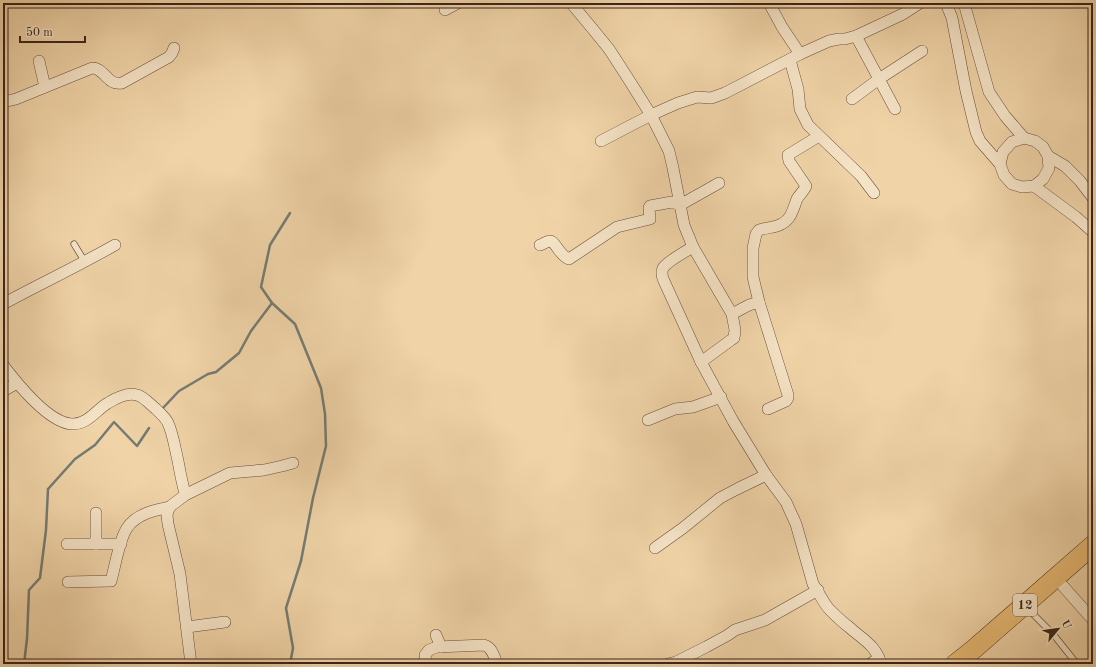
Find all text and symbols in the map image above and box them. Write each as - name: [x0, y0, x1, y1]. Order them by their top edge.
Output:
- scale bar: [20, 18, 85, 44]
- text: 50 m: [26, 26, 53, 39]
- road number: 12: [1013, 594, 1037, 616]
- north arrow: [1038, 609, 1078, 649]
- text: U: [1059, 618, 1072, 632]

